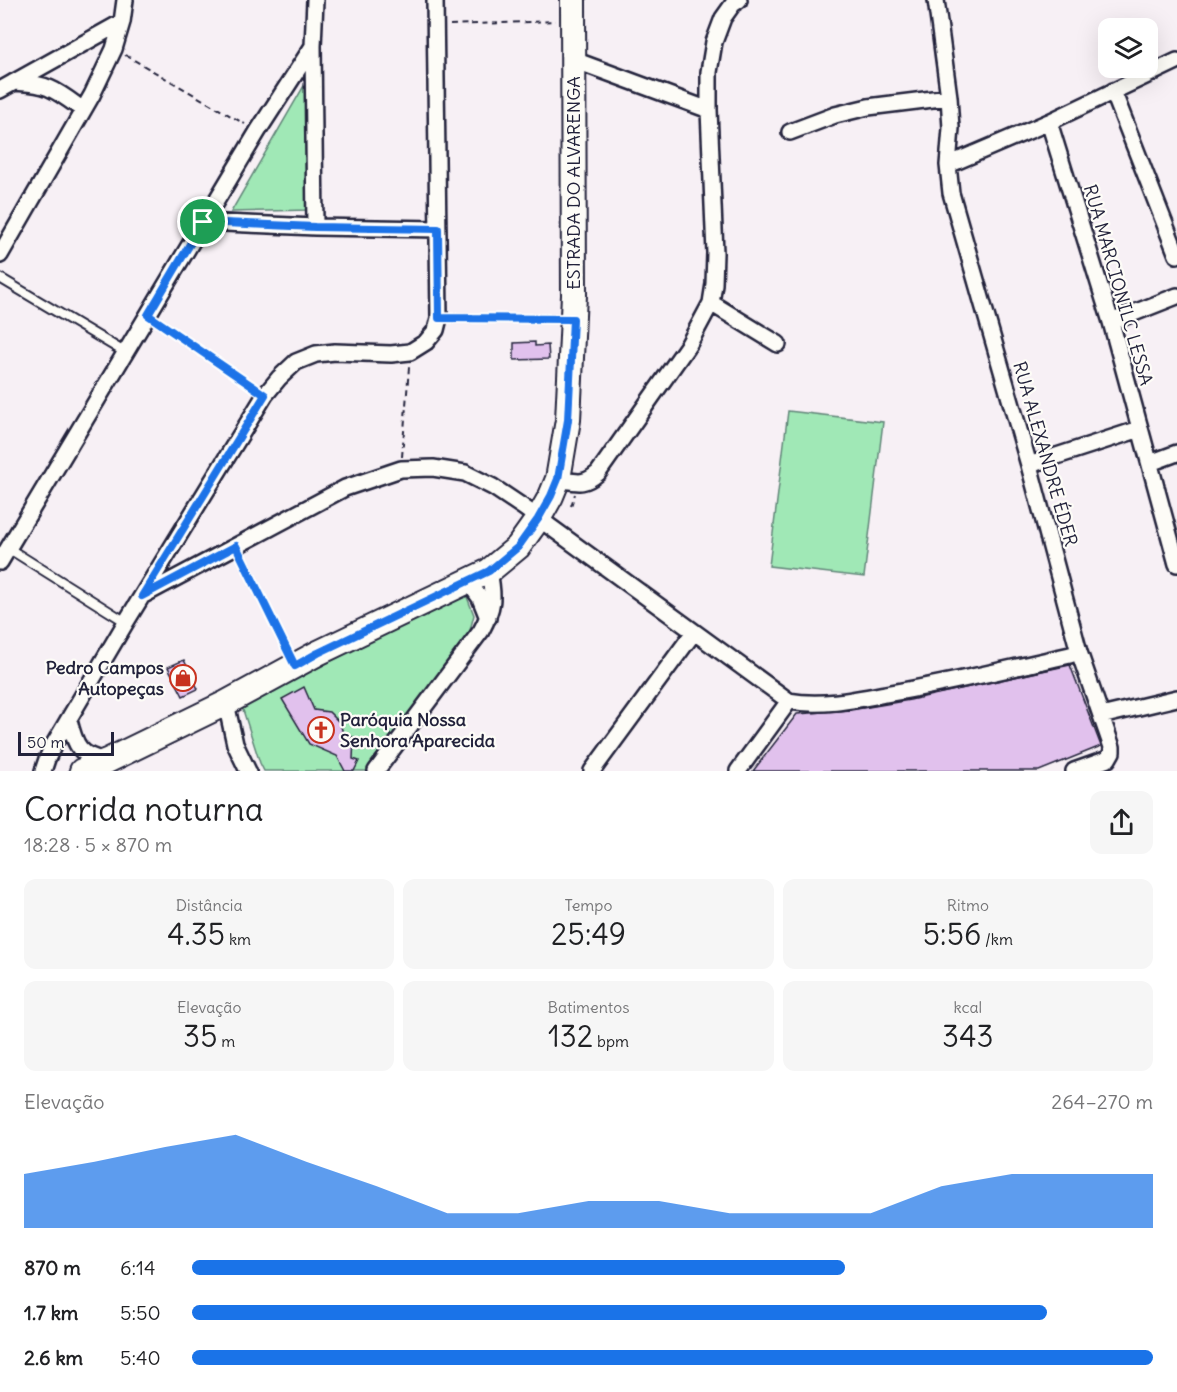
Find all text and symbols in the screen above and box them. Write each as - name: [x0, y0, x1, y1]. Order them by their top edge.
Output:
- map controls: [1098, 18, 1158, 78]
- button: layers: [1098, 18, 1158, 78]
- street label: ESTRADA DO ALVARENGA: [562, 76, 585, 290]
- street label: RUA MARCIONILC LESSA: [1079, 182, 1158, 388]
- pin: [177, 196, 228, 247]
- icon: arrive: [186, 205, 219, 238]
- street label: RUA ALEXANDRE ÉDER: [1008, 359, 1083, 549]
- place label: Pedro Campos Autopeças: [46, 656, 164, 700]
- shop icon: Pedro Campos Autopeças: [168, 663, 198, 693]
- place label: Paróquia Nossa Senhora Aparecida: [340, 708, 495, 752]
- church icon: Paróquia Nossa Senhora Aparecida: [306, 715, 336, 745]
- scale bar: [18, 729, 114, 756]
- text: 50 m: [27, 732, 65, 752]
- text: Corrida noturna: [24, 788, 264, 830]
- button: share: [1090, 791, 1153, 854]
- text: 18:28 · 5 × 870 m: [24, 832, 172, 857]
- text: Distância: [176, 895, 243, 915]
- text: Tempo: [564, 895, 613, 915]
- text: Ritmo: [947, 895, 989, 915]
- text: 4.35: [167, 915, 225, 953]
- text: 25:49: [551, 915, 626, 953]
- text: 5:56: [923, 915, 981, 953]
- text: km: [225, 929, 251, 949]
- text: /km: [981, 929, 1013, 949]
- text: Elevação: [177, 997, 241, 1017]
- text: Batimentos: [547, 997, 630, 1017]
- text: kcal: [953, 997, 982, 1017]
- text: 35: [183, 1017, 217, 1055]
- text: 132: [548, 1017, 593, 1055]
- text: 343: [942, 1017, 994, 1055]
- text: m: [217, 1031, 235, 1051]
- text: bpm: [593, 1031, 629, 1051]
- text: Elevação: [24, 1089, 105, 1114]
- text: 264–270 m: [1051, 1089, 1153, 1114]
- text: 870 m: [24, 1255, 81, 1280]
- text: 6:14: [120, 1255, 156, 1280]
- text: 1.7 km: [24, 1300, 78, 1325]
- text: 5:50: [120, 1300, 161, 1325]
- text: 2.6 km: [24, 1345, 83, 1370]
- text: 5:40: [120, 1345, 161, 1370]

